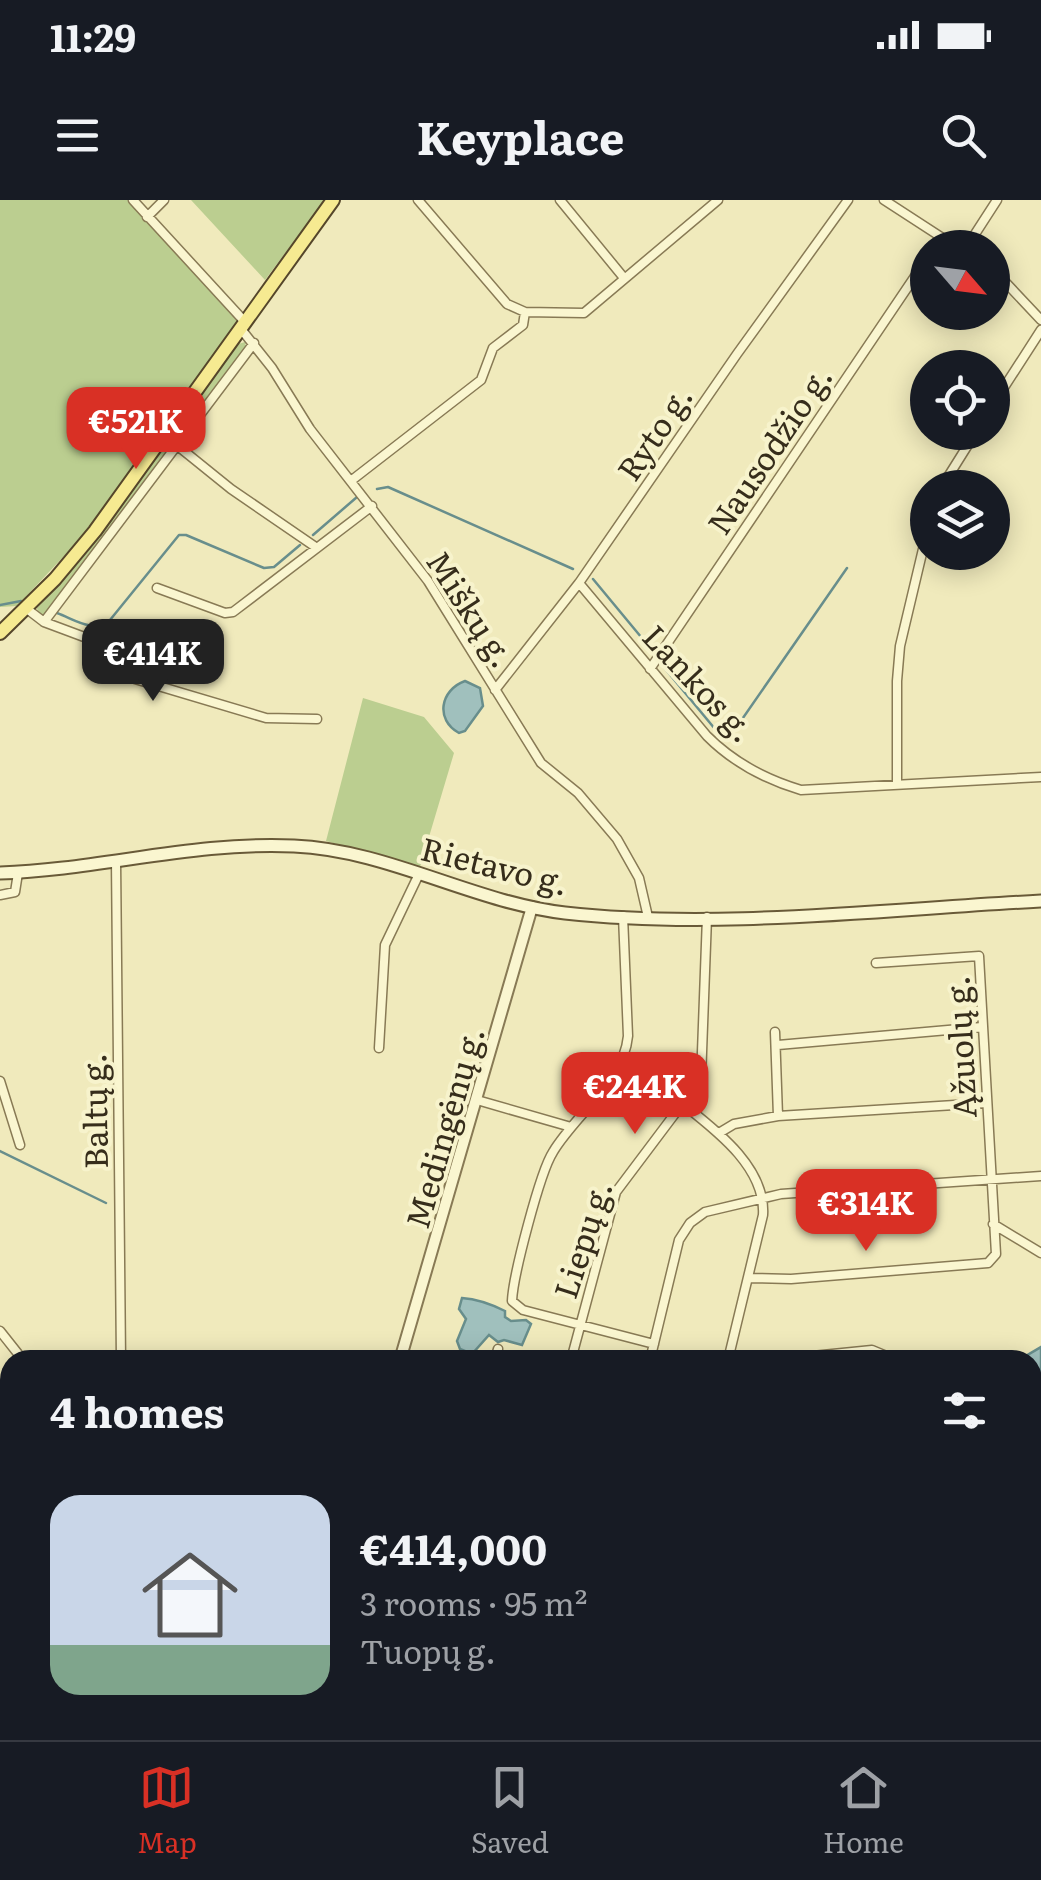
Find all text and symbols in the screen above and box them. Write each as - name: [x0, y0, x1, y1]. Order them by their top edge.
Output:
- text: 11:29: [50, 7, 136, 64]
- text: Keyplace: [416, 102, 625, 169]
- icon: menu: [50, 108, 105, 163]
- icon: search: [936, 108, 991, 163]
- north arrow: [910, 230, 1010, 330]
- map controls: [910, 230, 1010, 570]
- button: locate: [910, 350, 1010, 450]
- street label: Nausodžio g.: [694, 355, 842, 543]
- street label: Ryto g.: [604, 375, 702, 489]
- pin: €521K: [66, 387, 206, 472]
- text: €521K: [89, 395, 183, 443]
- button: layers: [910, 470, 1010, 570]
- street label: Miškų g.: [416, 540, 528, 676]
- street label: Lankos g.: [633, 612, 767, 752]
- pin: €414K: [83, 619, 223, 704]
- text: €414K: [104, 627, 202, 675]
- street label: Rietavo g.: [416, 823, 574, 905]
- street label: Ąžuolų g.: [931, 975, 987, 1119]
- street label: Medingėnų g.: [391, 1020, 495, 1234]
- pin: €244K: [565, 1052, 705, 1137]
- street label: Baltų g.: [68, 1053, 118, 1169]
- text: €244K: [583, 1060, 687, 1108]
- pin: €314K: [796, 1169, 936, 1254]
- street label: Liepų g.: [539, 1174, 623, 1304]
- text: €314K: [818, 1177, 914, 1225]
- text: 4 homes: [50, 1379, 224, 1441]
- icon: filters: [937, 1383, 992, 1438]
- text: €414,000: [360, 1516, 547, 1578]
- icon: home: [130, 1535, 250, 1655]
- text: 3 rooms · 95 m²: [360, 1578, 588, 1626]
- text: Tuopų g.: [360, 1626, 496, 1674]
- tab: Map: [137, 1760, 197, 1862]
- tab: Saved: [471, 1760, 549, 1862]
- tab: Home: [823, 1760, 904, 1862]

